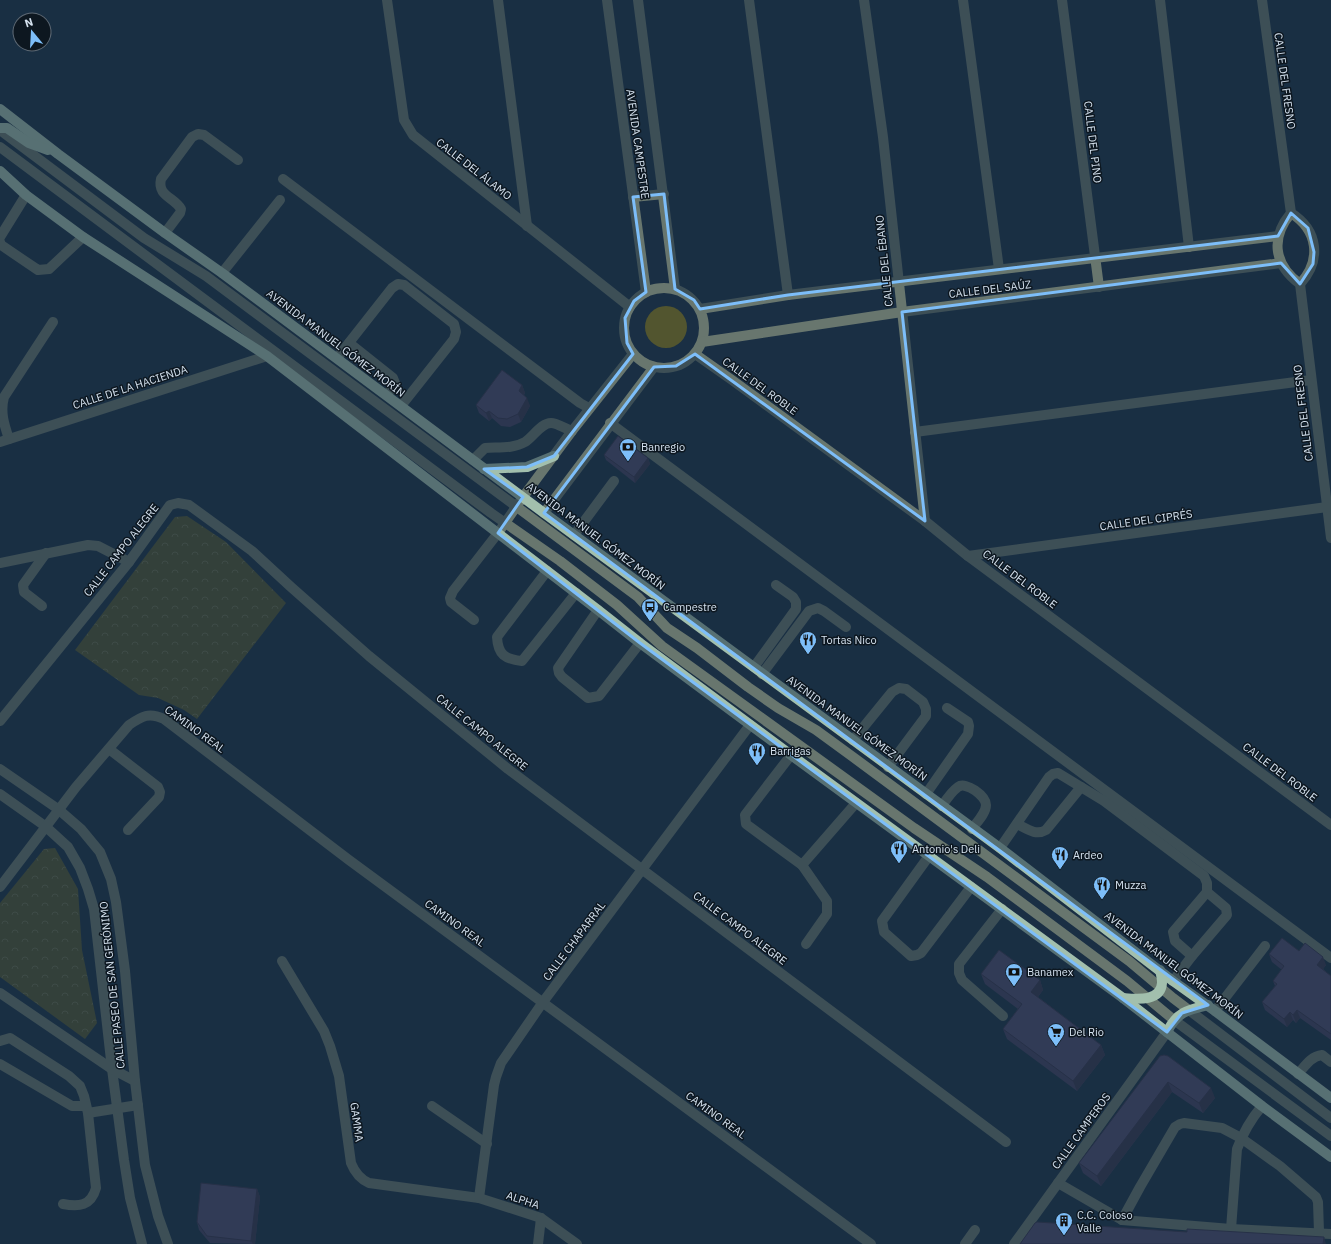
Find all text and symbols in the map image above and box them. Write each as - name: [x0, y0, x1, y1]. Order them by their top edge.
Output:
- north arrow: [12, 12, 52, 52]
- text: N: [23, 15, 35, 30]
- street label: CALLE DEL FRESNO: [1271, 32, 1299, 130]
- street label: AVENIDA CAMPESTRE: [623, 88, 653, 200]
- street label: CALLE DEL PINO: [1081, 100, 1105, 184]
- street label: CALLE DEL ÁLAMO: [433, 135, 515, 203]
- street label: CALLE DEL ÉBANO: [872, 214, 896, 307]
- street label: CALLE DEL SAÚZ: [948, 277, 1032, 301]
- street label: AVENIDA MANUEL GÓMEZ MORÍN: [264, 286, 408, 400]
- street label: CALLE DEL ROBLE: [720, 354, 800, 418]
- street label: CALLE DE LA HACIENDA: [71, 362, 189, 412]
- street label: CALLE DEL FRESNO: [1290, 364, 1316, 462]
- bank icon: Banregio: [618, 437, 638, 462]
- place label: Banregio: [641, 440, 685, 454]
- street label: AVENIDA MANUEL GÓMEZ MORÍN: [524, 479, 668, 593]
- street label: CALLE CAMPO ALEGRE: [80, 501, 162, 599]
- street label: CALLE DEL CIPRÉS: [1099, 507, 1193, 533]
- street label: CALLE DEL ROBLE: [980, 546, 1060, 612]
- bus stop icon: Campestre: [640, 597, 660, 622]
- place label: Campestre: [663, 600, 717, 614]
- restaurant icon: Tortas Nico: [798, 630, 818, 655]
- place label: Tortas Nico: [821, 633, 877, 647]
- street label: AVENIDA MANUEL GÓMEZ MORÍN: [784, 672, 930, 784]
- street label: CALLE CAMPO ALEGRE: [433, 691, 531, 773]
- street label: CAMINO REAL: [162, 702, 228, 756]
- street label: CALLE DEL ROBLE: [1240, 739, 1320, 805]
- restaurant icon: Barrigas: [747, 741, 767, 766]
- place label: Barrigas: [770, 744, 811, 758]
- restaurant icon: Antonio's Deli: [889, 839, 909, 864]
- place label: Antonio's Deli: [912, 842, 980, 856]
- restaurant icon: Ardeo: [1050, 845, 1070, 870]
- place label: Ardeo: [1073, 848, 1103, 862]
- restaurant icon: Muzza: [1092, 875, 1112, 900]
- place label: Muzza: [1115, 878, 1146, 892]
- street label: CALLE CAMPO ALEGRE: [690, 888, 790, 968]
- street label: CAMINO REAL: [422, 896, 488, 950]
- street label: CALLE CHAPARRAL: [540, 898, 609, 983]
- street label: CALLE PASEO DE SAN GERÓNIMO: [96, 900, 128, 1069]
- street label: AVENIDA MANUEL GÓMEZ MORÍN: [1102, 908, 1246, 1022]
- bank icon: Banamex: [1004, 962, 1024, 987]
- place label: Banamex: [1027, 965, 1074, 979]
- supermarket icon: Del Rio: [1046, 1022, 1066, 1047]
- place label: Del Rio: [1069, 1025, 1104, 1039]
- street label: CAMINO REAL: [683, 1088, 749, 1142]
- street label: CALLE CAMPEROS: [1049, 1090, 1113, 1172]
- street label: GAMMA: [347, 1101, 367, 1143]
- street label: ALPHA: [505, 1188, 541, 1212]
- place label: C.C. Coloso Valle: [1077, 1208, 1133, 1235]
- building icon: C.C. Coloso Valle: [1054, 1211, 1074, 1236]

